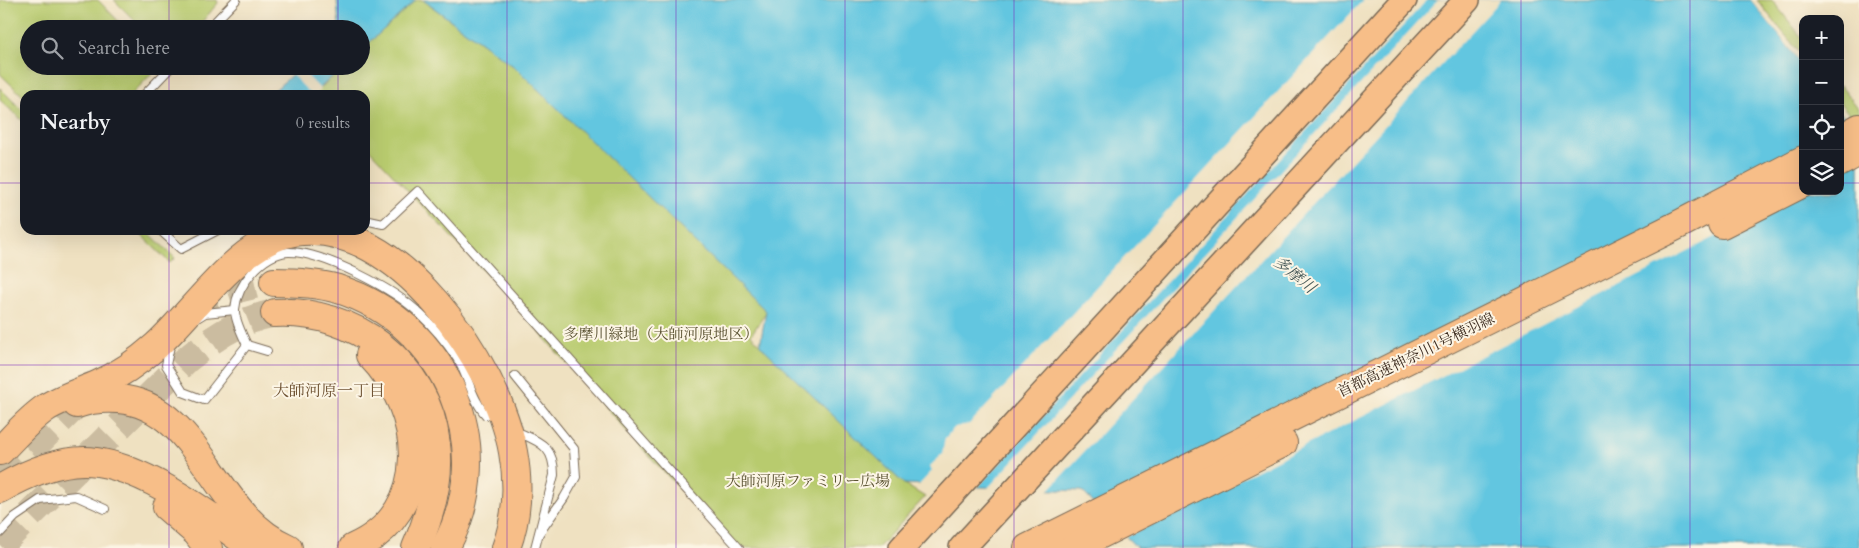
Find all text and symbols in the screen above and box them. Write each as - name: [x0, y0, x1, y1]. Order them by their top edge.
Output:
- map controls: [1799, 15, 1844, 195]
- button: +: [1799, 15, 1844, 60]
- search box: [20, 20, 370, 75]
- icon: search: [38, 34, 66, 62]
- text: Search here: [78, 35, 170, 61]
- button: −: [1799, 60, 1844, 105]
- button: locate: [1799, 105, 1844, 150]
- text: Nearby: [40, 108, 111, 137]
- text: 0 results: [296, 112, 350, 134]
- button: layers: [1799, 150, 1844, 195]
- water label: 多摩川: [1269, 251, 1321, 300]
- street label: 首都高速神奈川1号横羽線: [1334, 308, 1498, 402]
- park label: 多摩川緑地（大師河原地区）: [563, 324, 759, 344]
- district label: 大師河原一丁目: [273, 380, 385, 402]
- park label: 大師河原ファミリー広場: [726, 471, 890, 491]

